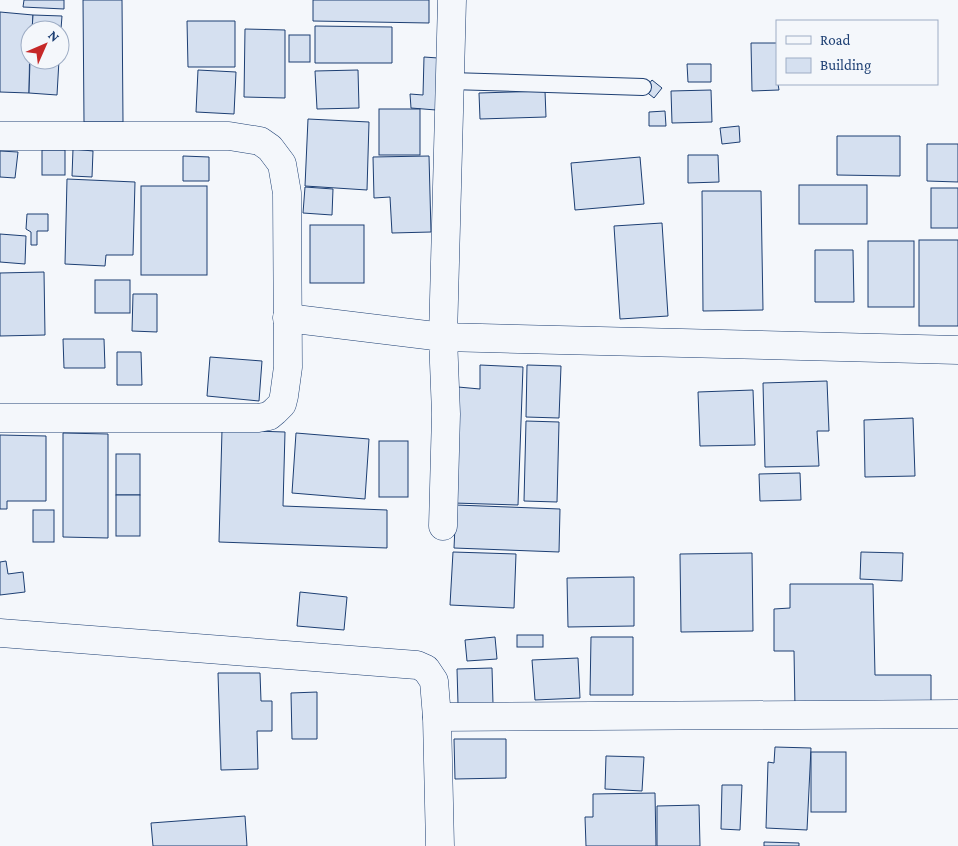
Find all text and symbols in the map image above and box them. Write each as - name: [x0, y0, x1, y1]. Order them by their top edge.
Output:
- north arrow: [20, 20, 70, 70]
- legend: [776, 20, 938, 85]
- text: N: [45, 27, 64, 45]
- text: Road: [820, 32, 851, 48]
- text: Building: [820, 57, 871, 74]

